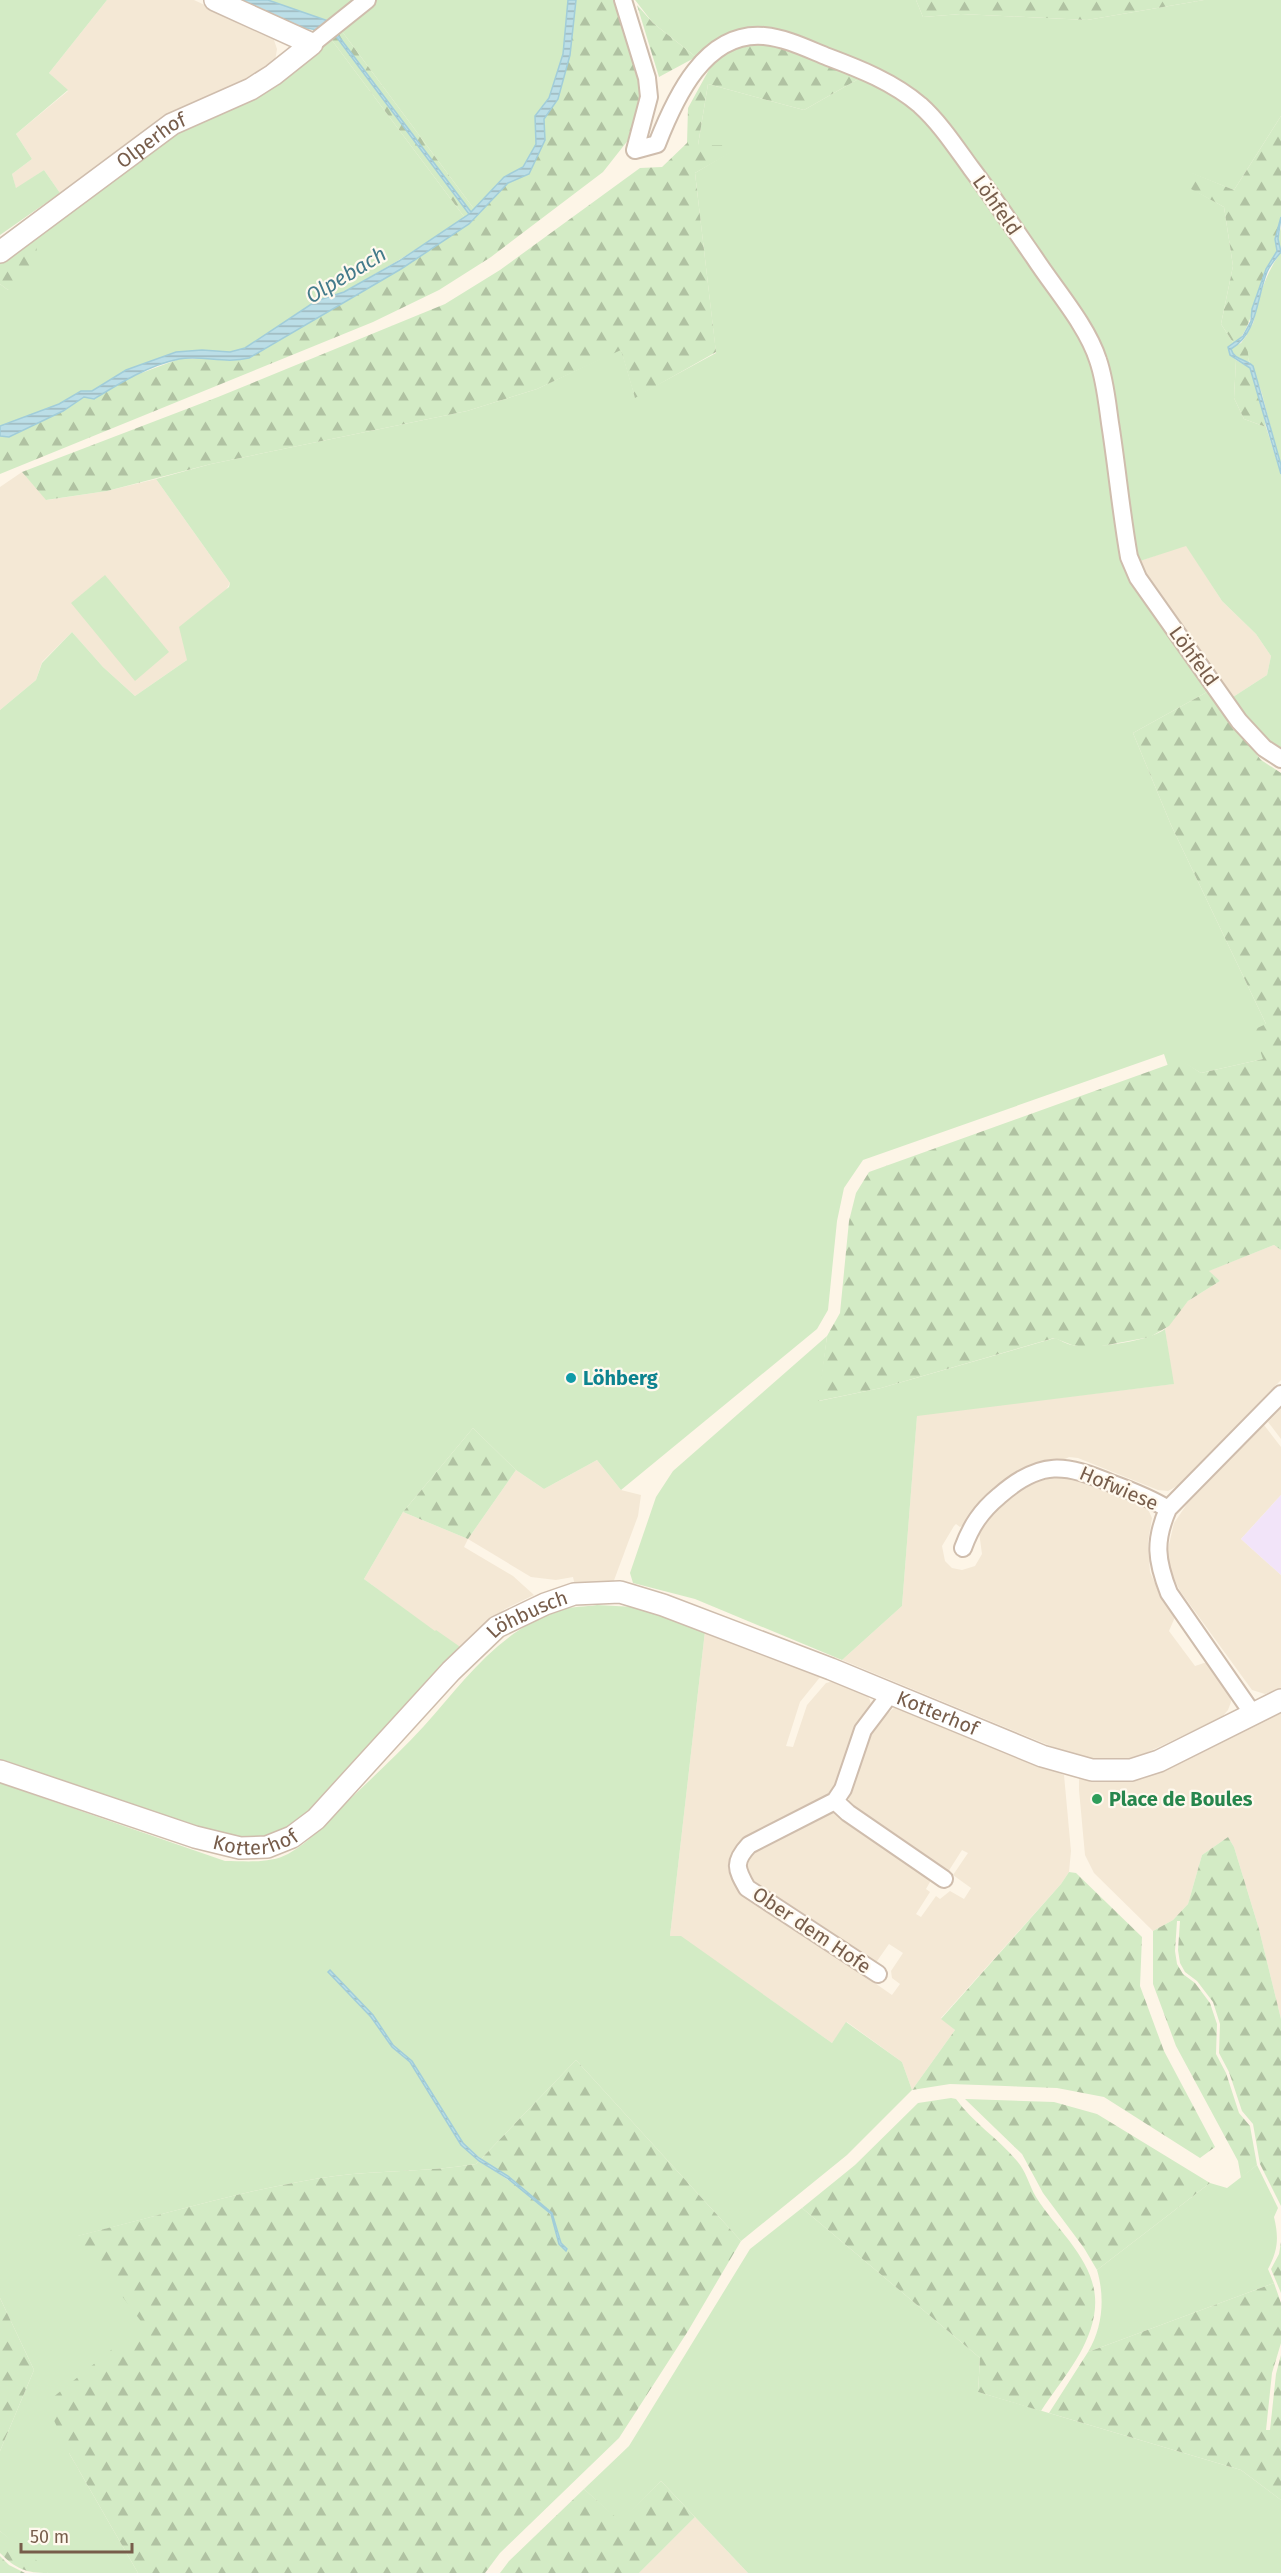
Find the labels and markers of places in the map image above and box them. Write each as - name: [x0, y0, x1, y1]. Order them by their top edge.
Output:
- place label: Löhberg: [583, 1366, 659, 1390]
- marker: Löhberg: [564, 1371, 578, 1385]
- place label: Place de Boules: [1109, 1787, 1253, 1811]
- marker: Place de Boules: [1090, 1792, 1104, 1806]

